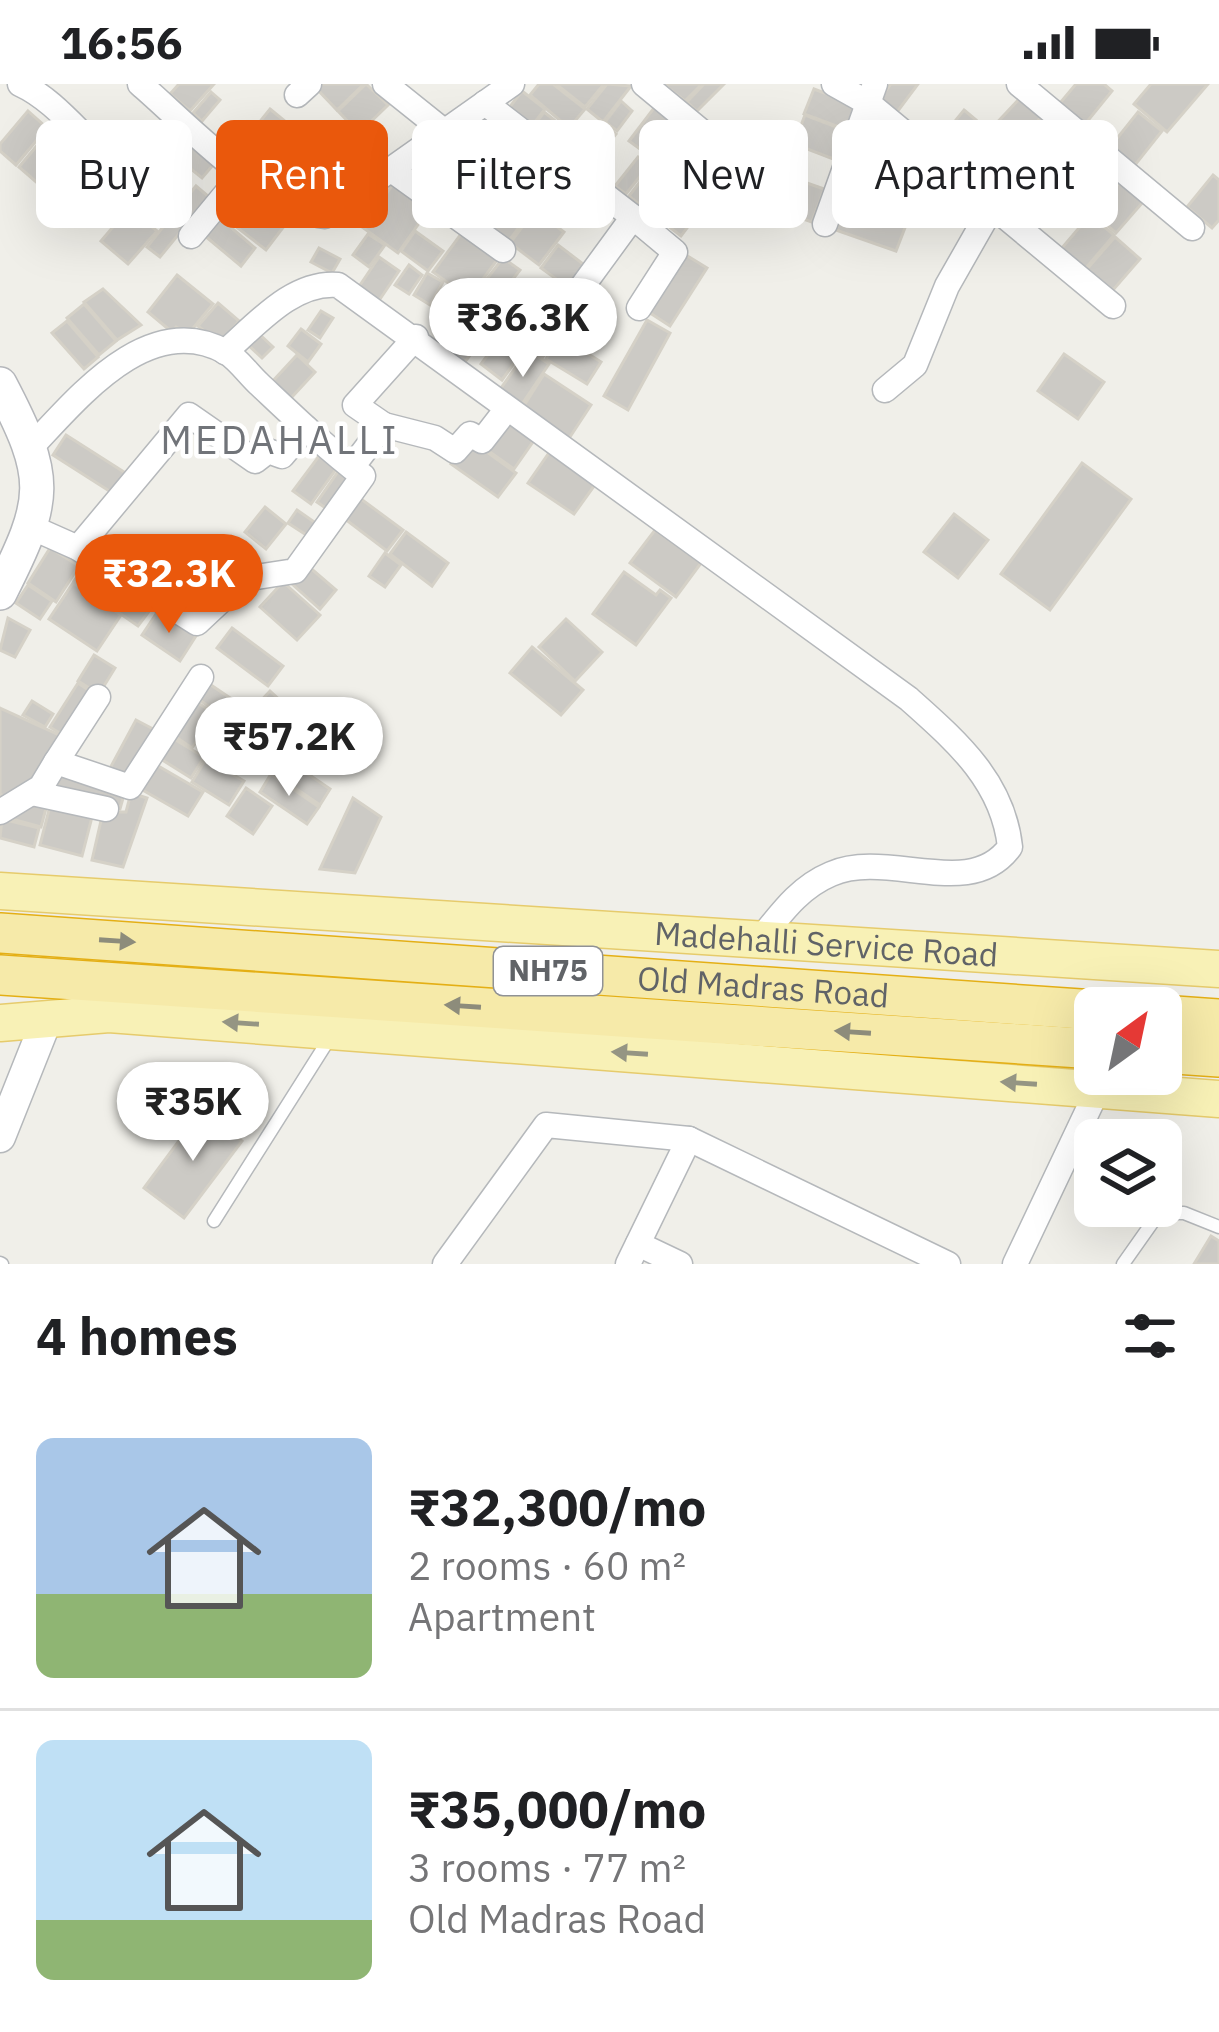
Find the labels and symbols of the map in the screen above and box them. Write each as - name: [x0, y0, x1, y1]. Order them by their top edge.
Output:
- pin: ₹36.3K: [425, 278, 621, 380]
- district label: MEDAHALLI: [160, 414, 400, 465]
- pin: ₹32.3K: [71, 534, 267, 636]
- pin: ₹57.2K: [191, 697, 387, 799]
- street label: Madehalli Service Road: [653, 911, 1000, 976]
- one-way arrow: [99, 931, 136, 950]
- road number: NH75: [494, 947, 602, 995]
- street label: Old Madras Road: [636, 956, 890, 1016]
- north arrow: [1074, 987, 1182, 1095]
- one-way arrow: [443, 996, 481, 1015]
- one-way arrow: [222, 1014, 259, 1033]
- one-way arrow: [834, 1023, 871, 1042]
- one-way arrow: [611, 1043, 648, 1062]
- pin: ₹35K: [122, 1062, 264, 1164]
- one-way arrow: [1000, 1073, 1037, 1092]

